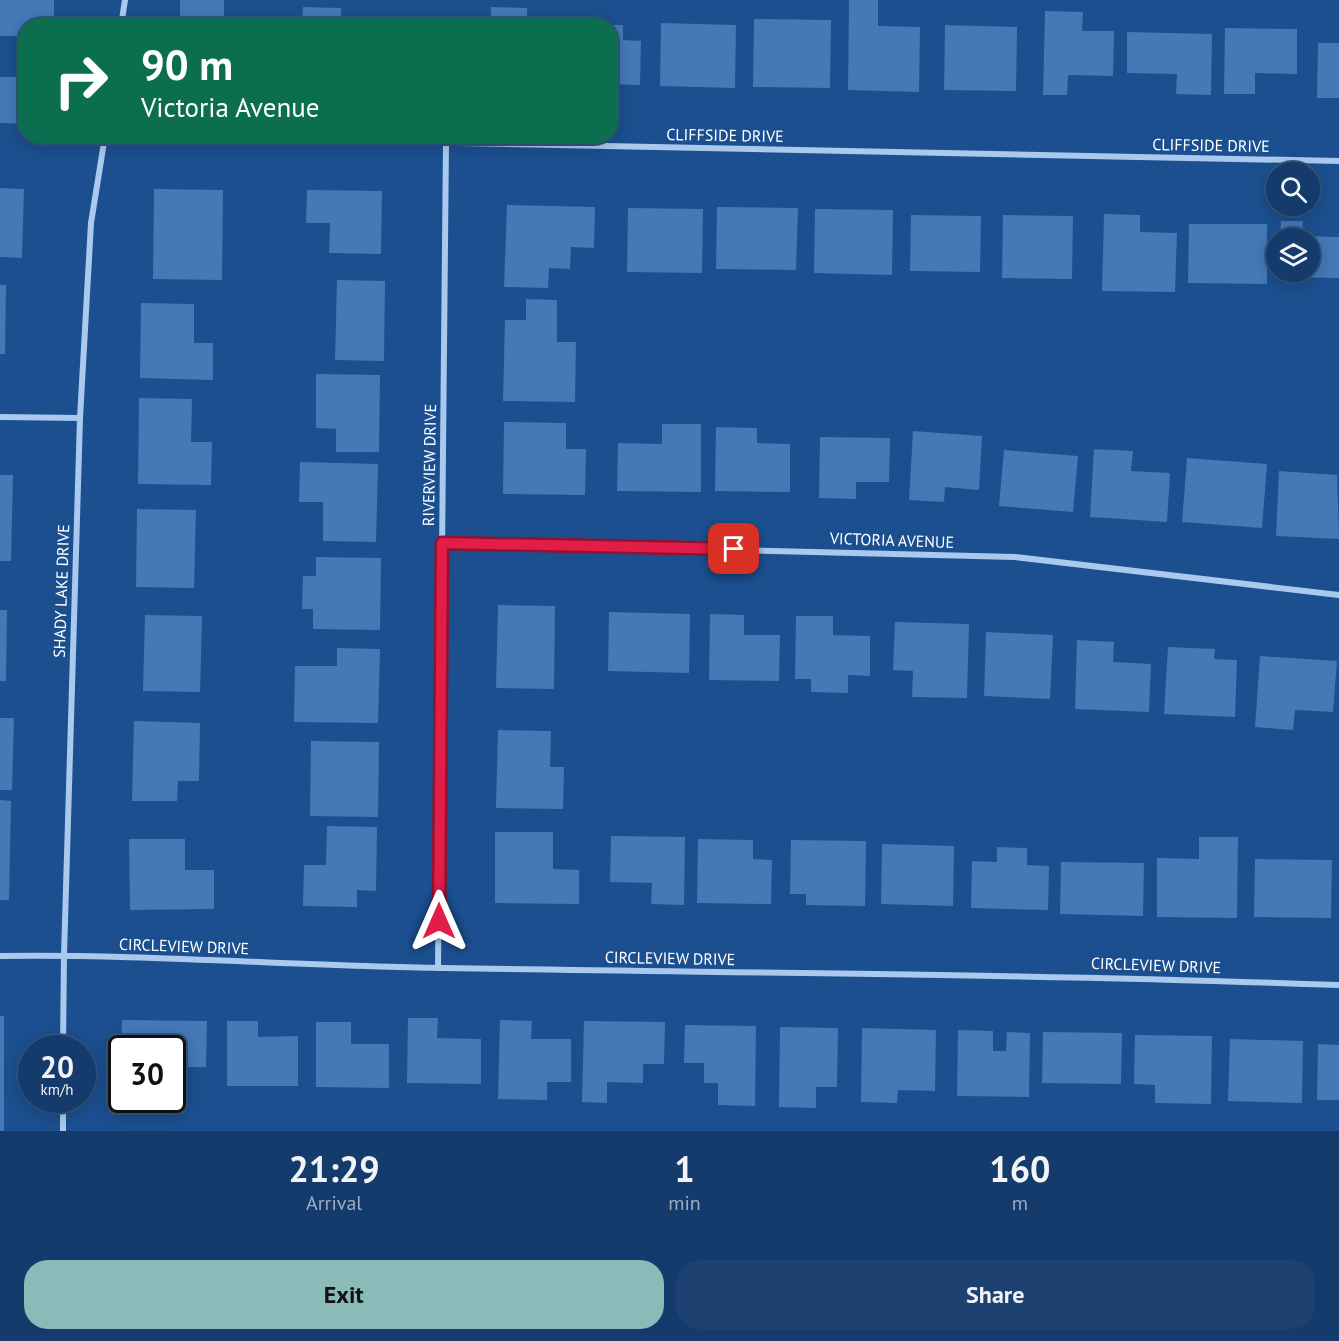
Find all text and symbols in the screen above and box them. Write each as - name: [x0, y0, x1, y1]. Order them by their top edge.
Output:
- text: 90 m: [141, 37, 233, 92]
- icon: right: [42, 42, 120, 120]
- text: Victoria Avenue: [141, 90, 320, 124]
- street label: CLIFFSIDE DRIVE: [666, 124, 784, 146]
- street label: CLIFFSIDE DRIVE: [1152, 134, 1270, 156]
- map controls: [1266, 162, 1320, 282]
- button: search: [1266, 162, 1320, 216]
- button: layers: [1266, 228, 1320, 282]
- street label: RIVERVIEW DRIVE: [418, 404, 440, 526]
- pin: [708, 523, 759, 574]
- street label: SHADY LAKE DRIVE: [49, 524, 73, 658]
- street label: VICTORIA AVENUE: [829, 528, 954, 552]
- icon: arrive: [717, 532, 750, 565]
- position arrow: [407, 889, 471, 953]
- street label: CIRCLEVIEW DRIVE: [119, 934, 249, 958]
- street label: CIRCLEVIEW DRIVE: [605, 947, 735, 969]
- street label: CIRCLEVIEW DRIVE: [1091, 953, 1221, 977]
- speed limit sign: 30: [108, 1035, 186, 1113]
- text: 20: [40, 1047, 74, 1086]
- text: km/h: [41, 1080, 73, 1099]
- text: 21:29: [288, 1145, 380, 1192]
- text: 1: [674, 1145, 695, 1192]
- text: 160: [989, 1145, 1051, 1192]
- text: Arrival: [306, 1190, 362, 1216]
- text: min: [668, 1190, 701, 1216]
- text: m: [1012, 1190, 1028, 1216]
- button: Exit: [24, 1260, 664, 1329]
- button: Share: [676, 1260, 1315, 1329]

